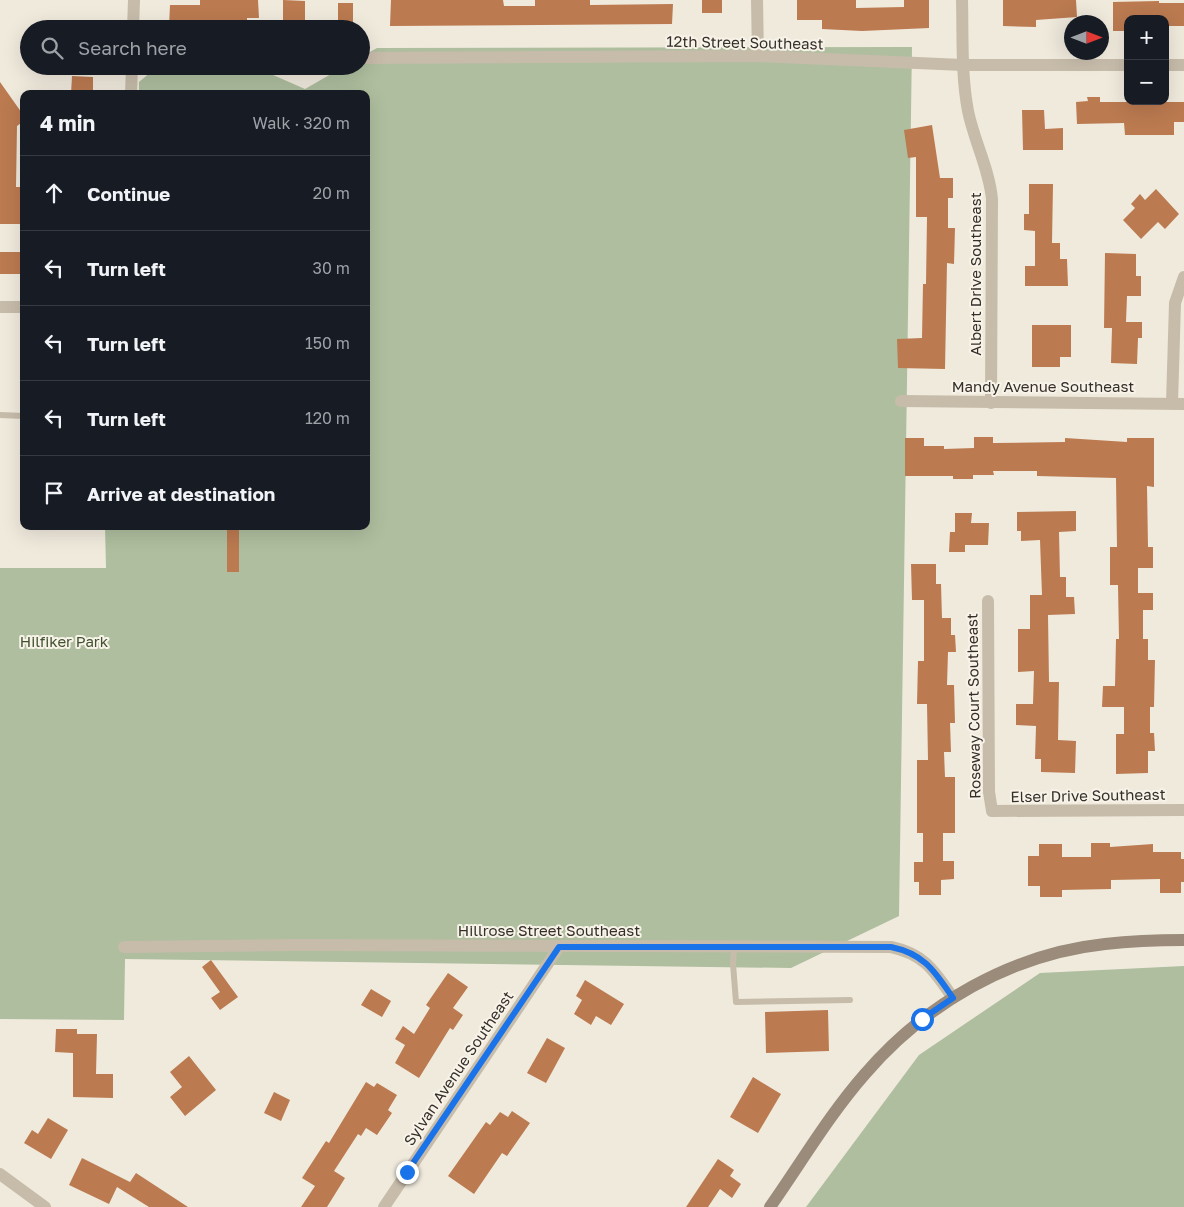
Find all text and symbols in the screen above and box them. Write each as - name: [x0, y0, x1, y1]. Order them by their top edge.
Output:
- north arrow: [1064, 15, 1109, 60]
- map controls: [1124, 15, 1169, 105]
- button: +: [1124, 15, 1169, 60]
- search box: [20, 20, 370, 75]
- street label: 12th Street Southeast: [666, 32, 824, 52]
- icon: search: [38, 34, 66, 62]
- text: Search here: [78, 36, 187, 59]
- button: −: [1124, 60, 1169, 105]
- text: 4 min: [40, 110, 95, 136]
- text: Walk · 320 m: [253, 113, 350, 133]
- icon: ahead: [40, 179, 68, 207]
- text: Continue: [87, 182, 170, 205]
- text: 20 m: [313, 183, 350, 203]
- street label: Albert Drive Southeast: [966, 192, 984, 356]
- icon: left: [40, 254, 68, 282]
- text: Turn left: [87, 257, 166, 280]
- text: 30 m: [313, 258, 350, 278]
- icon: left: [40, 329, 68, 357]
- text: Turn left: [87, 332, 166, 355]
- text: 150 m: [305, 333, 350, 353]
- street label: Mandy Avenue Southeast: [952, 377, 1134, 395]
- icon: left: [40, 404, 68, 432]
- text: Turn left: [87, 407, 166, 430]
- text: 120 m: [305, 408, 350, 428]
- icon: arrive: [40, 479, 68, 507]
- text: Arrive at destination: [87, 482, 275, 505]
- street label: Roseway Court Southeast: [962, 613, 984, 799]
- park label: Hilfiker Park: [20, 632, 109, 650]
- street label: Elser Drive Southeast: [1010, 785, 1166, 805]
- street label: Hillrose Street Southeast: [458, 921, 640, 939]
- street label: Sylvan Avenue Southeast: [400, 987, 516, 1149]
- route start: [911, 1008, 934, 1031]
- route end: [396, 1161, 419, 1184]

